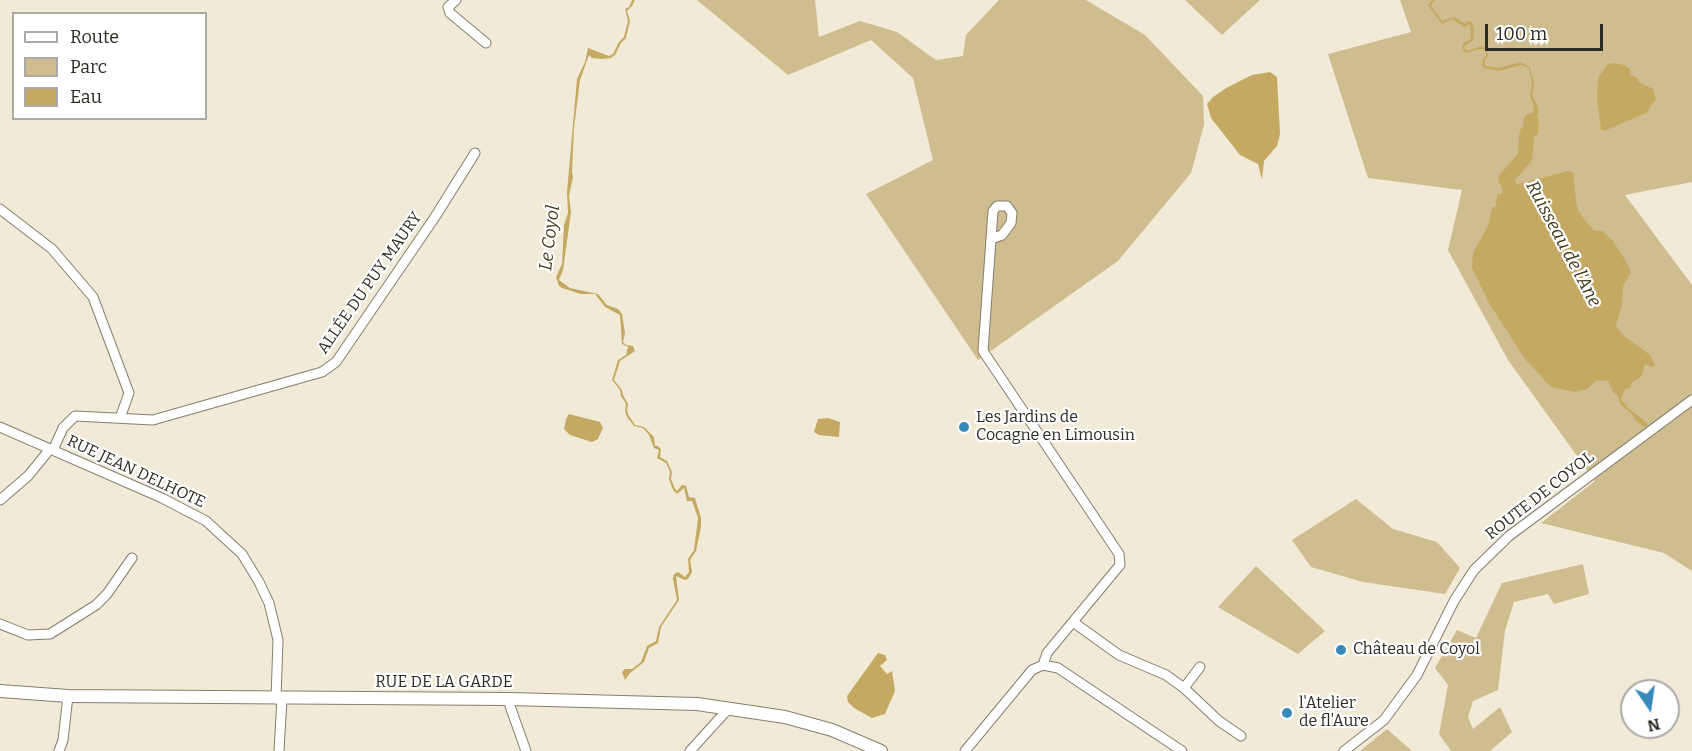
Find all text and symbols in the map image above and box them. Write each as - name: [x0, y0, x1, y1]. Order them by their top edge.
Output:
- legend: [12, 12, 207, 120]
- scale bar: [1488, 12, 1606, 50]
- text: 100 m: [1496, 23, 1547, 45]
- text: Route: [70, 26, 119, 48]
- text: Parc: [70, 56, 107, 78]
- text: Eau: [70, 86, 102, 108]
- water label: Ruisseau de l'Ane: [1521, 177, 1605, 311]
- water label: Le Coyol: [535, 204, 565, 272]
- street label: ALLÉE DU PUY MAURY: [314, 208, 426, 358]
- place label: Les Jardins de Cocagne en Limousin: [976, 408, 1135, 446]
- marker: Les Jardins de Cocagne en Limousin: [957, 420, 971, 434]
- street label: RUE JEAN DELHOTE: [64, 432, 208, 512]
- street label: ROUTE DE COYOL: [1482, 448, 1598, 544]
- place label: Château de Coyol: [1353, 640, 1480, 660]
- marker: Château de Coyol: [1334, 643, 1348, 657]
- street label: RUE DE LA GARDE: [375, 673, 513, 693]
- north arrow: [1620, 679, 1680, 739]
- place label: l'Atelier de fl'Aure: [1299, 694, 1369, 732]
- marker: l'Atelier de fl'Aure: [1280, 706, 1294, 720]
- text: N: [1646, 714, 1662, 736]

